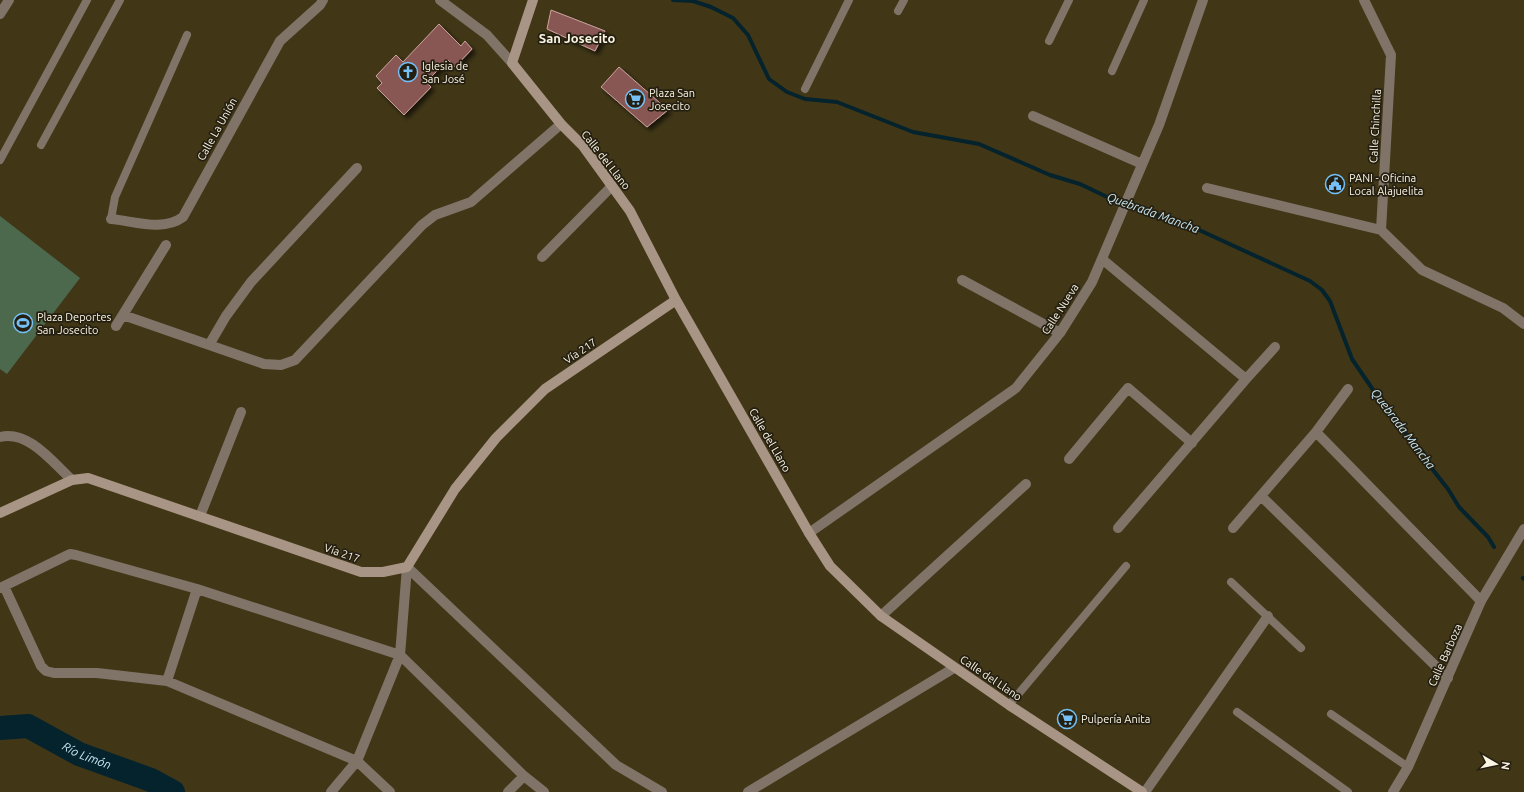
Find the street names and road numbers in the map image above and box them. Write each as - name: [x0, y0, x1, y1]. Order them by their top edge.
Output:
- street label: Calle Chinchilla: [1367, 89, 1383, 163]
- street label: Calle La Unión: [195, 96, 239, 162]
- street label: Calle del Llano: [579, 128, 633, 192]
- street label: Calle Nueva: [1039, 281, 1081, 337]
- street label: Vía 217: [561, 336, 599, 366]
- street label: Calle del Llano: [747, 406, 793, 474]
- street label: Vía 217: [323, 541, 361, 565]
- street label: Calle Barboza: [1426, 622, 1464, 688]
- street label: Calle del Llano: [958, 653, 1024, 703]

